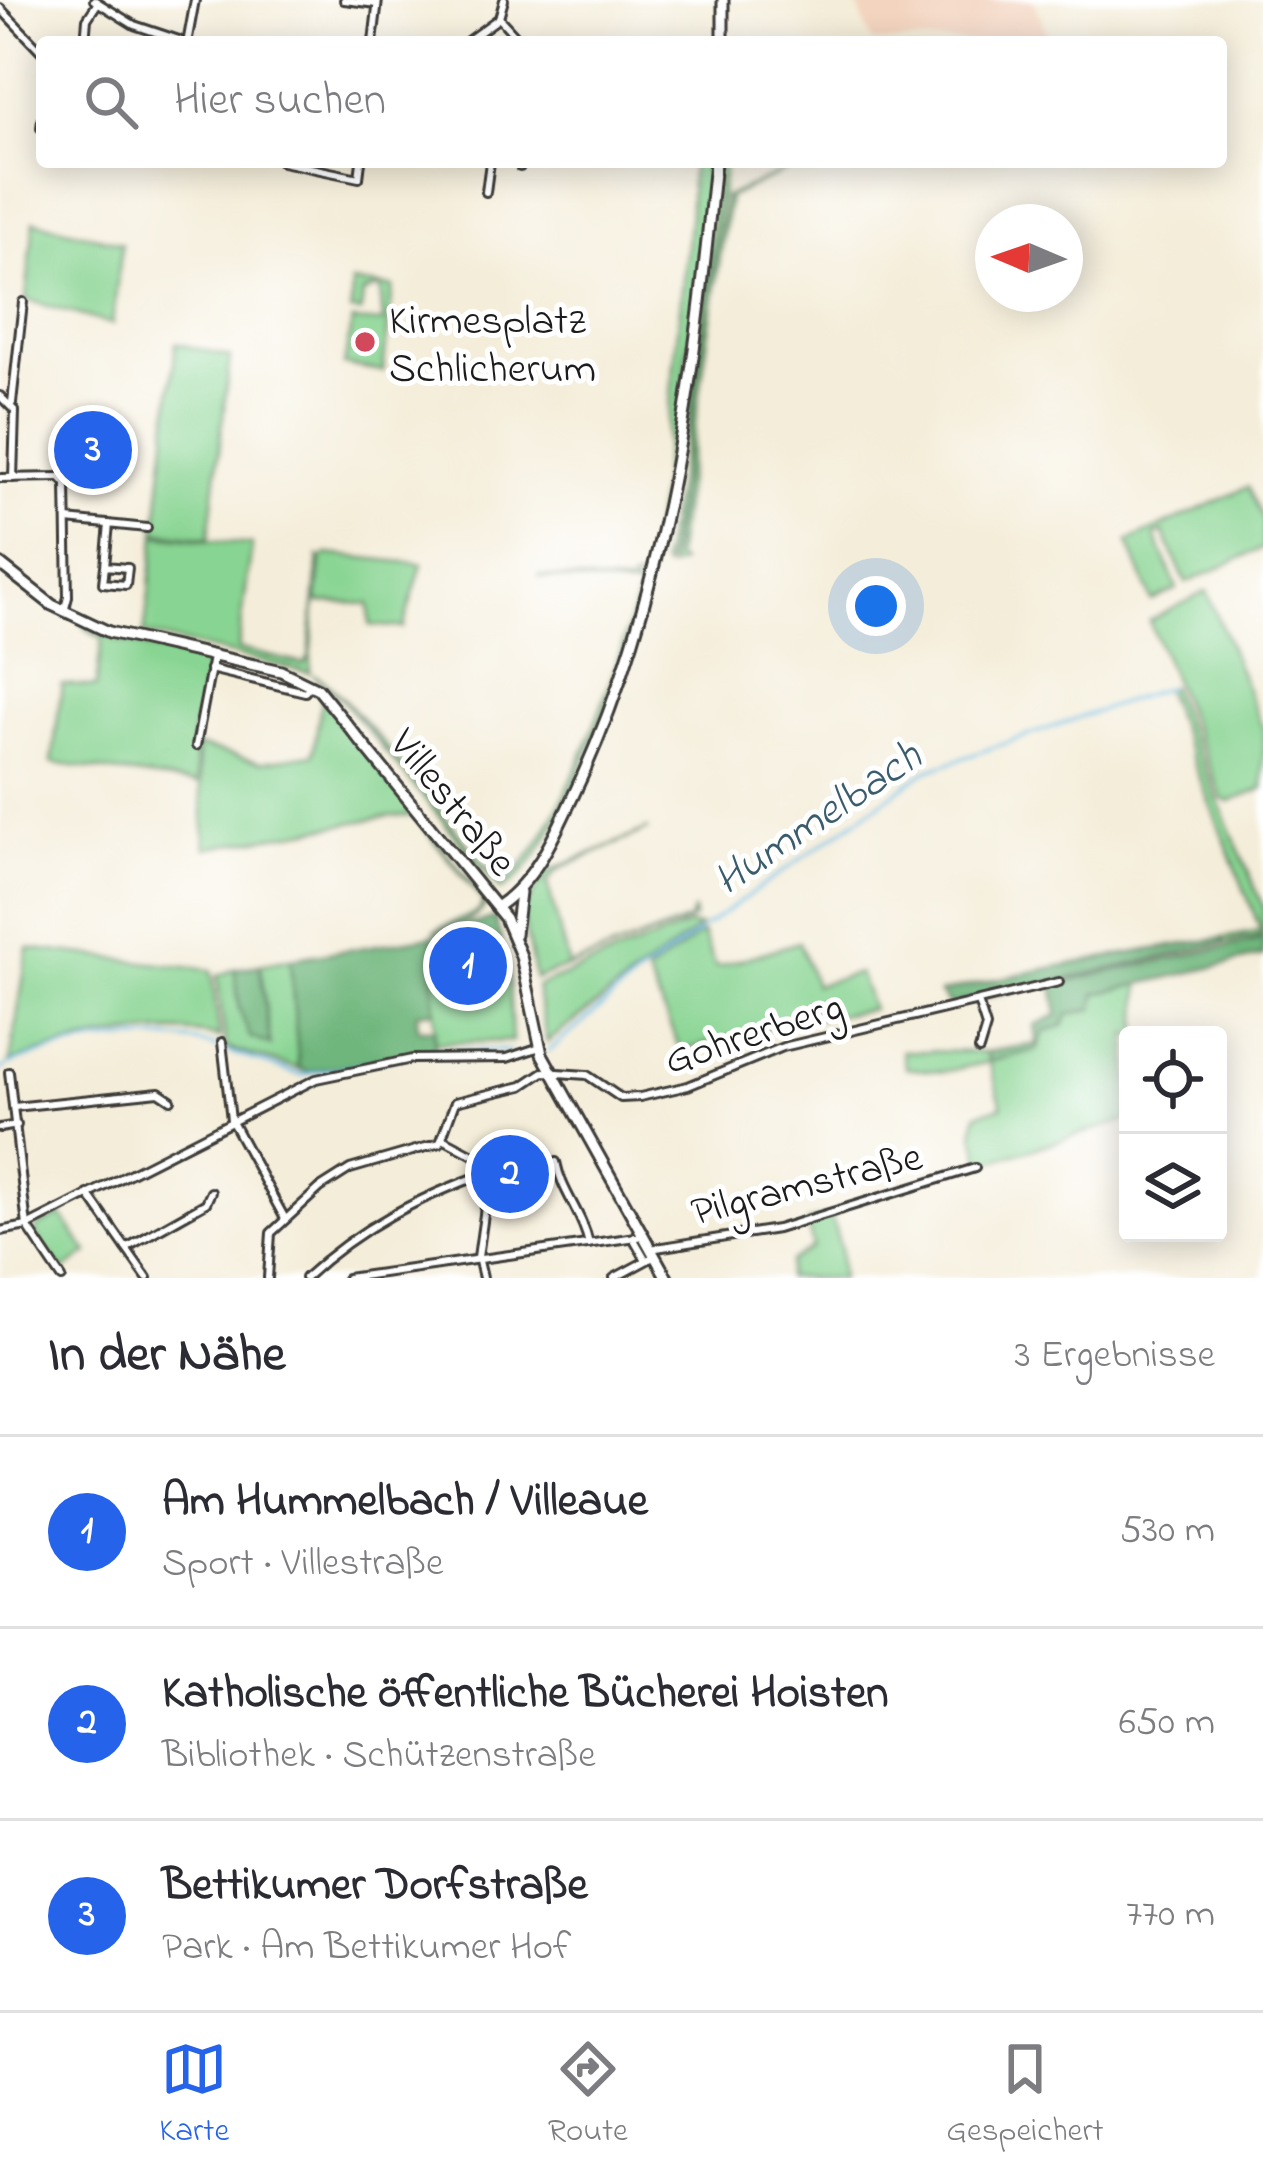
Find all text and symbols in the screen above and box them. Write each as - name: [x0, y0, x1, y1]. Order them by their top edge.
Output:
- search box: [36, 36, 1227, 168]
- icon: search: [78, 69, 144, 135]
- text: Hier suchen: [174, 69, 386, 135]
- north arrow: [975, 204, 1083, 312]
- place label: Kirmesplatz Schlicherum: [389, 292, 596, 401]
- marker: Kirmesplatz Schlicherum: [352, 329, 378, 355]
- pin: 3: [54, 405, 132, 495]
- your location: [846, 576, 906, 636]
- street label: Villestraße: [372, 716, 530, 891]
- water label: Hummelbach: [701, 725, 938, 914]
- pin: 1: [429, 921, 507, 1011]
- street label: Gohrerberg: [657, 978, 852, 1093]
- map controls: [1119, 1026, 1227, 1242]
- button: locate: [1119, 1026, 1227, 1134]
- street label: Pilgramstraße: [685, 1128, 929, 1244]
- pin: 2: [471, 1129, 549, 1219]
- button: layers: [1119, 1134, 1227, 1242]
- text: In der Nähe: [48, 1319, 285, 1394]
- text: 3 Ergebnisse: [1014, 1328, 1215, 1385]
- text: Am Hummelbach / Villeaue: [162, 1470, 648, 1536]
- text: 1: [81, 1503, 93, 1560]
- text: 530 m: [1120, 1503, 1215, 1560]
- text: Sport · Villestraße: [162, 1536, 443, 1593]
- text: Katholische öffentliche Bücherei Hoisten: [162, 1662, 888, 1728]
- text: 2: [77, 1695, 97, 1752]
- text: 650 m: [1119, 1695, 1215, 1752]
- text: Bibliothek · Schützenstraße: [162, 1728, 596, 1785]
- text: Bettikumer Dorfstraße: [162, 1854, 588, 1920]
- text: 3: [79, 1887, 95, 1944]
- text: 770 m: [1126, 1887, 1215, 1944]
- text: Park · Am Bettikumer Hof: [162, 1920, 571, 1977]
- tab: Karte: [159, 2036, 229, 2156]
- tab: Route: [548, 2036, 628, 2156]
- tab: Gespeichert: [946, 2036, 1104, 2156]

